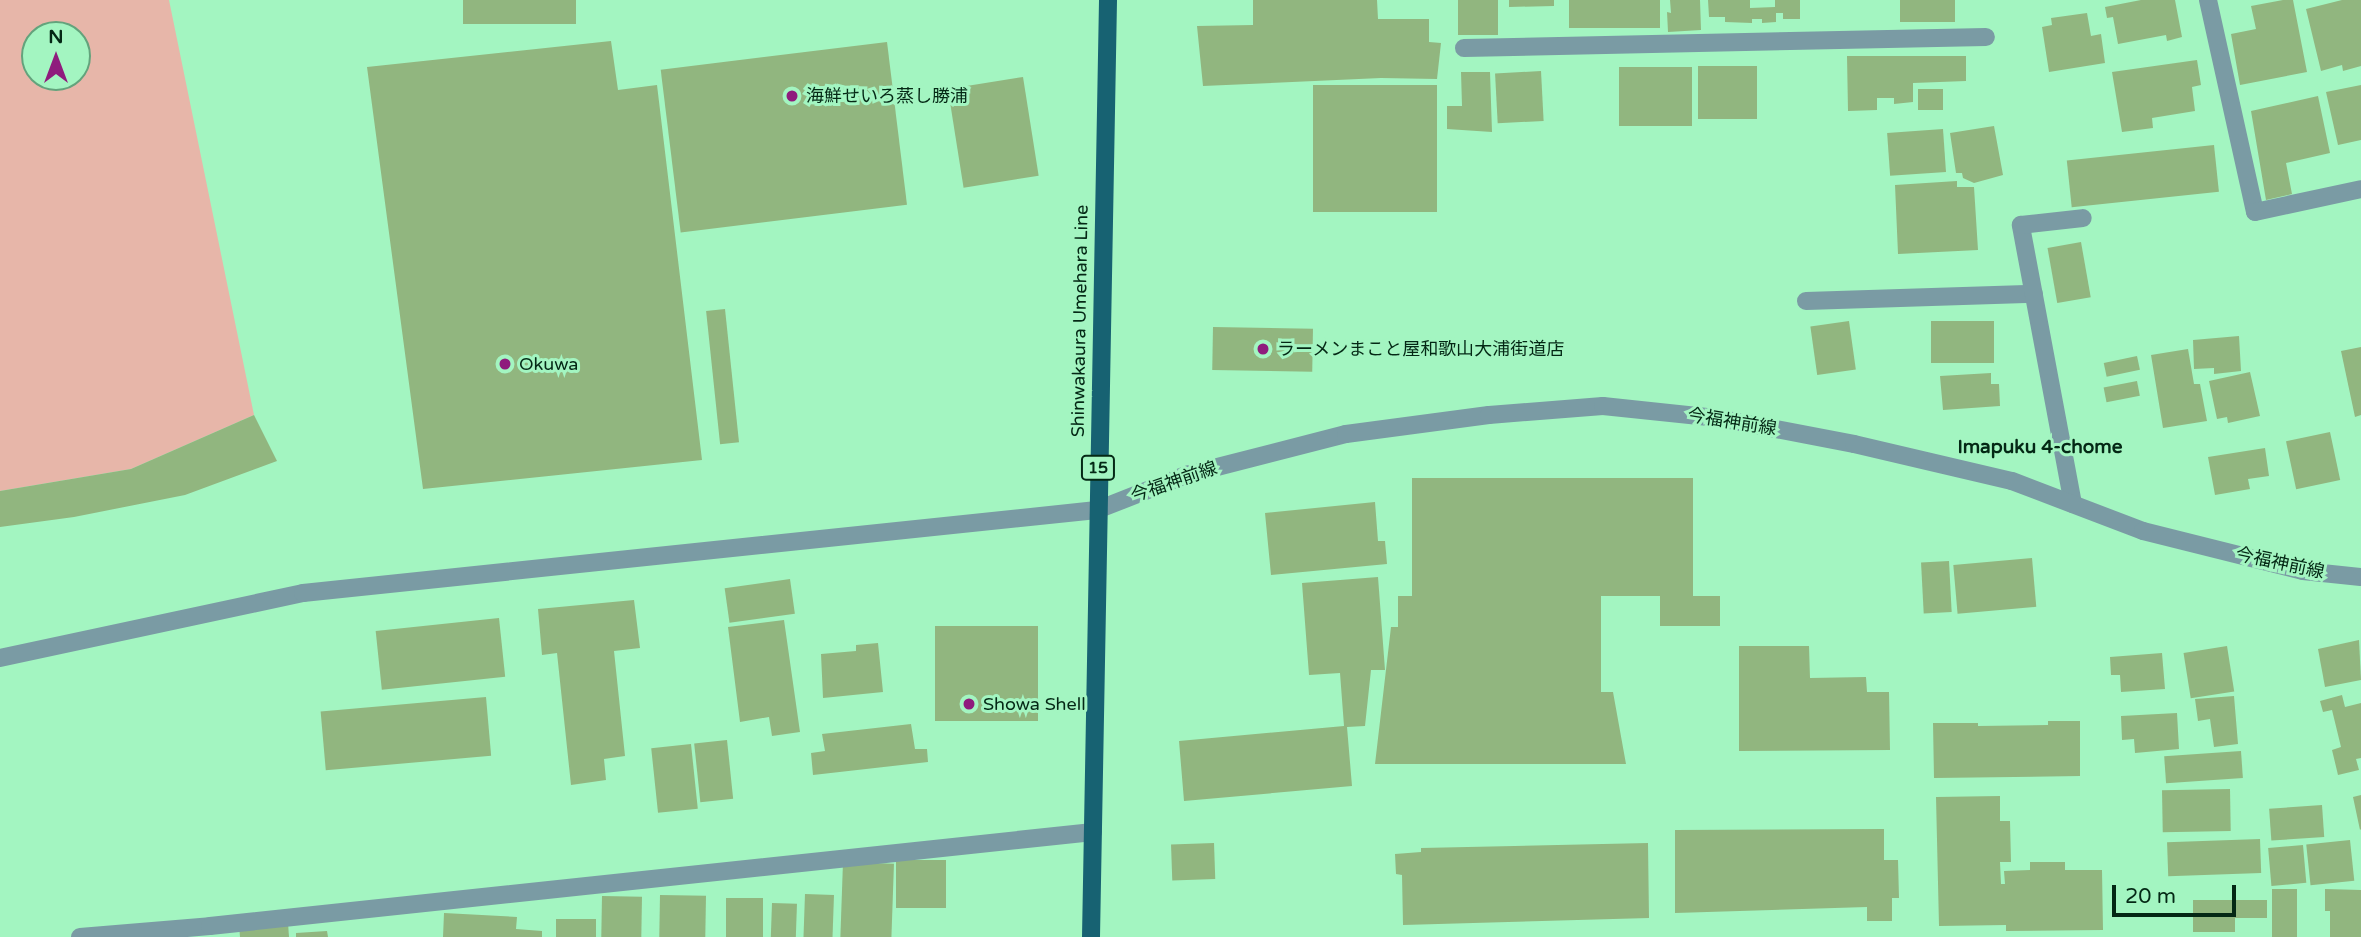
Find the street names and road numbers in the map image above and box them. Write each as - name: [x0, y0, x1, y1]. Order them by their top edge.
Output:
- street label: Shinwakaura Umehara Line: [1067, 205, 1093, 437]
- street label: 今福神前線: [1686, 404, 1778, 440]
- road number: 15: [1080, 456, 1116, 481]
- street label: 今福神前線: [1128, 457, 1220, 507]
- street label: 今福神前線: [2234, 543, 2326, 583]

